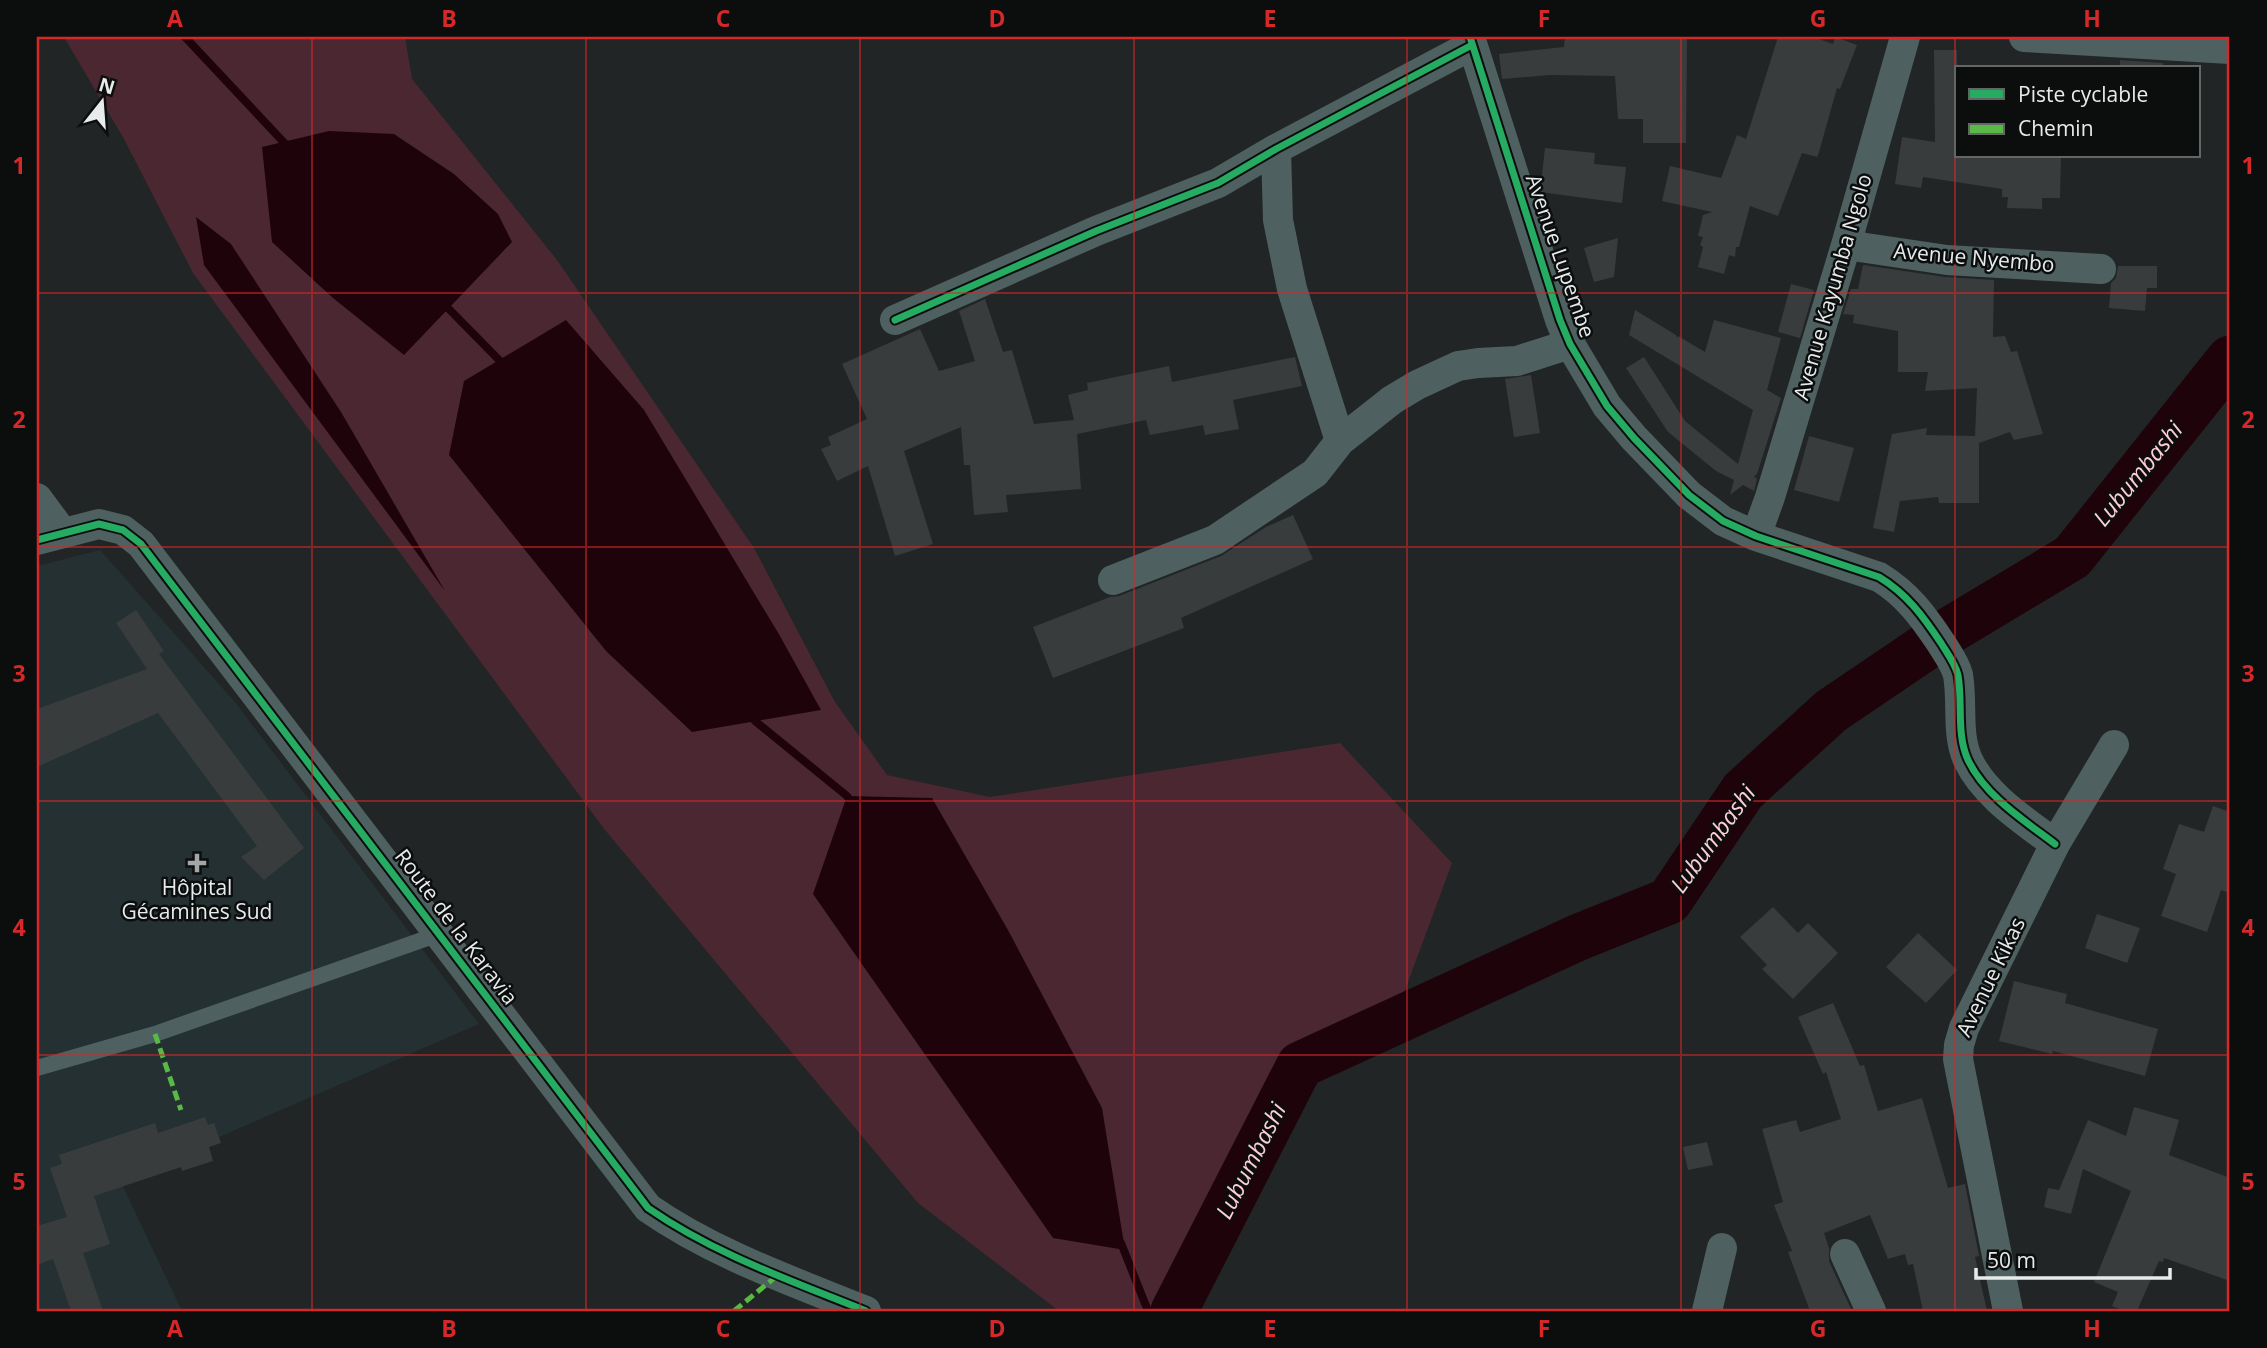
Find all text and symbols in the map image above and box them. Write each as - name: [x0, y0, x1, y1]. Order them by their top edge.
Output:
- text: A: [167, 2, 183, 34]
- text: B: [441, 2, 457, 34]
- text: C: [716, 2, 730, 34]
- text: D: [988, 2, 1006, 34]
- text: E: [1264, 2, 1276, 34]
- text: F: [1538, 2, 1550, 34]
- text: G: [1810, 2, 1826, 34]
- text: H: [2083, 2, 2101, 34]
- north arrow: [66, 66, 136, 136]
- legend: [1955, 66, 2200, 158]
- text: N: [96, 71, 118, 100]
- text: Piste cyclable: [2018, 80, 2148, 108]
- text: Chemin: [2018, 114, 2094, 142]
- text: 1: [12, 149, 26, 181]
- text: 1: [2241, 149, 2255, 181]
- street label: Avenue Lupembe: [1520, 170, 1602, 341]
- street label: Avenue Kayumba Ngolo: [1786, 171, 1878, 403]
- street label: Avenue Nyembo: [1892, 236, 2056, 278]
- text: 2: [12, 403, 26, 435]
- text: 2: [2241, 403, 2255, 435]
- water label: Lubumbashi: [2085, 413, 2190, 532]
- text: 3: [12, 657, 26, 689]
- text: 3: [2241, 657, 2255, 689]
- water label: Lubumbashi: [1662, 777, 1763, 899]
- street label: Route de la Karavia: [389, 843, 525, 1010]
- marker: Hôpital Gécamines Sud: [187, 853, 207, 873]
- place label: Hôpital Gécamines Sud: [122, 873, 272, 925]
- text: 4: [12, 911, 26, 943]
- text: 4: [2241, 911, 2255, 943]
- street label: Avenue Kikas: [1949, 912, 2031, 1041]
- water label: Lubumbashi: [1207, 1096, 1294, 1224]
- text: 5: [12, 1165, 26, 1197]
- text: 5: [2241, 1165, 2255, 1197]
- scale bar: [1976, 1236, 2171, 1280]
- text: 50 m: [1987, 1246, 2036, 1274]
- text: A: [167, 1312, 183, 1344]
- text: B: [441, 1312, 457, 1344]
- text: C: [716, 1312, 730, 1344]
- text: D: [988, 1312, 1006, 1344]
- text: E: [1264, 1312, 1276, 1344]
- text: F: [1538, 1312, 1550, 1344]
- text: G: [1810, 1312, 1826, 1344]
- text: H: [2083, 1312, 2101, 1344]

